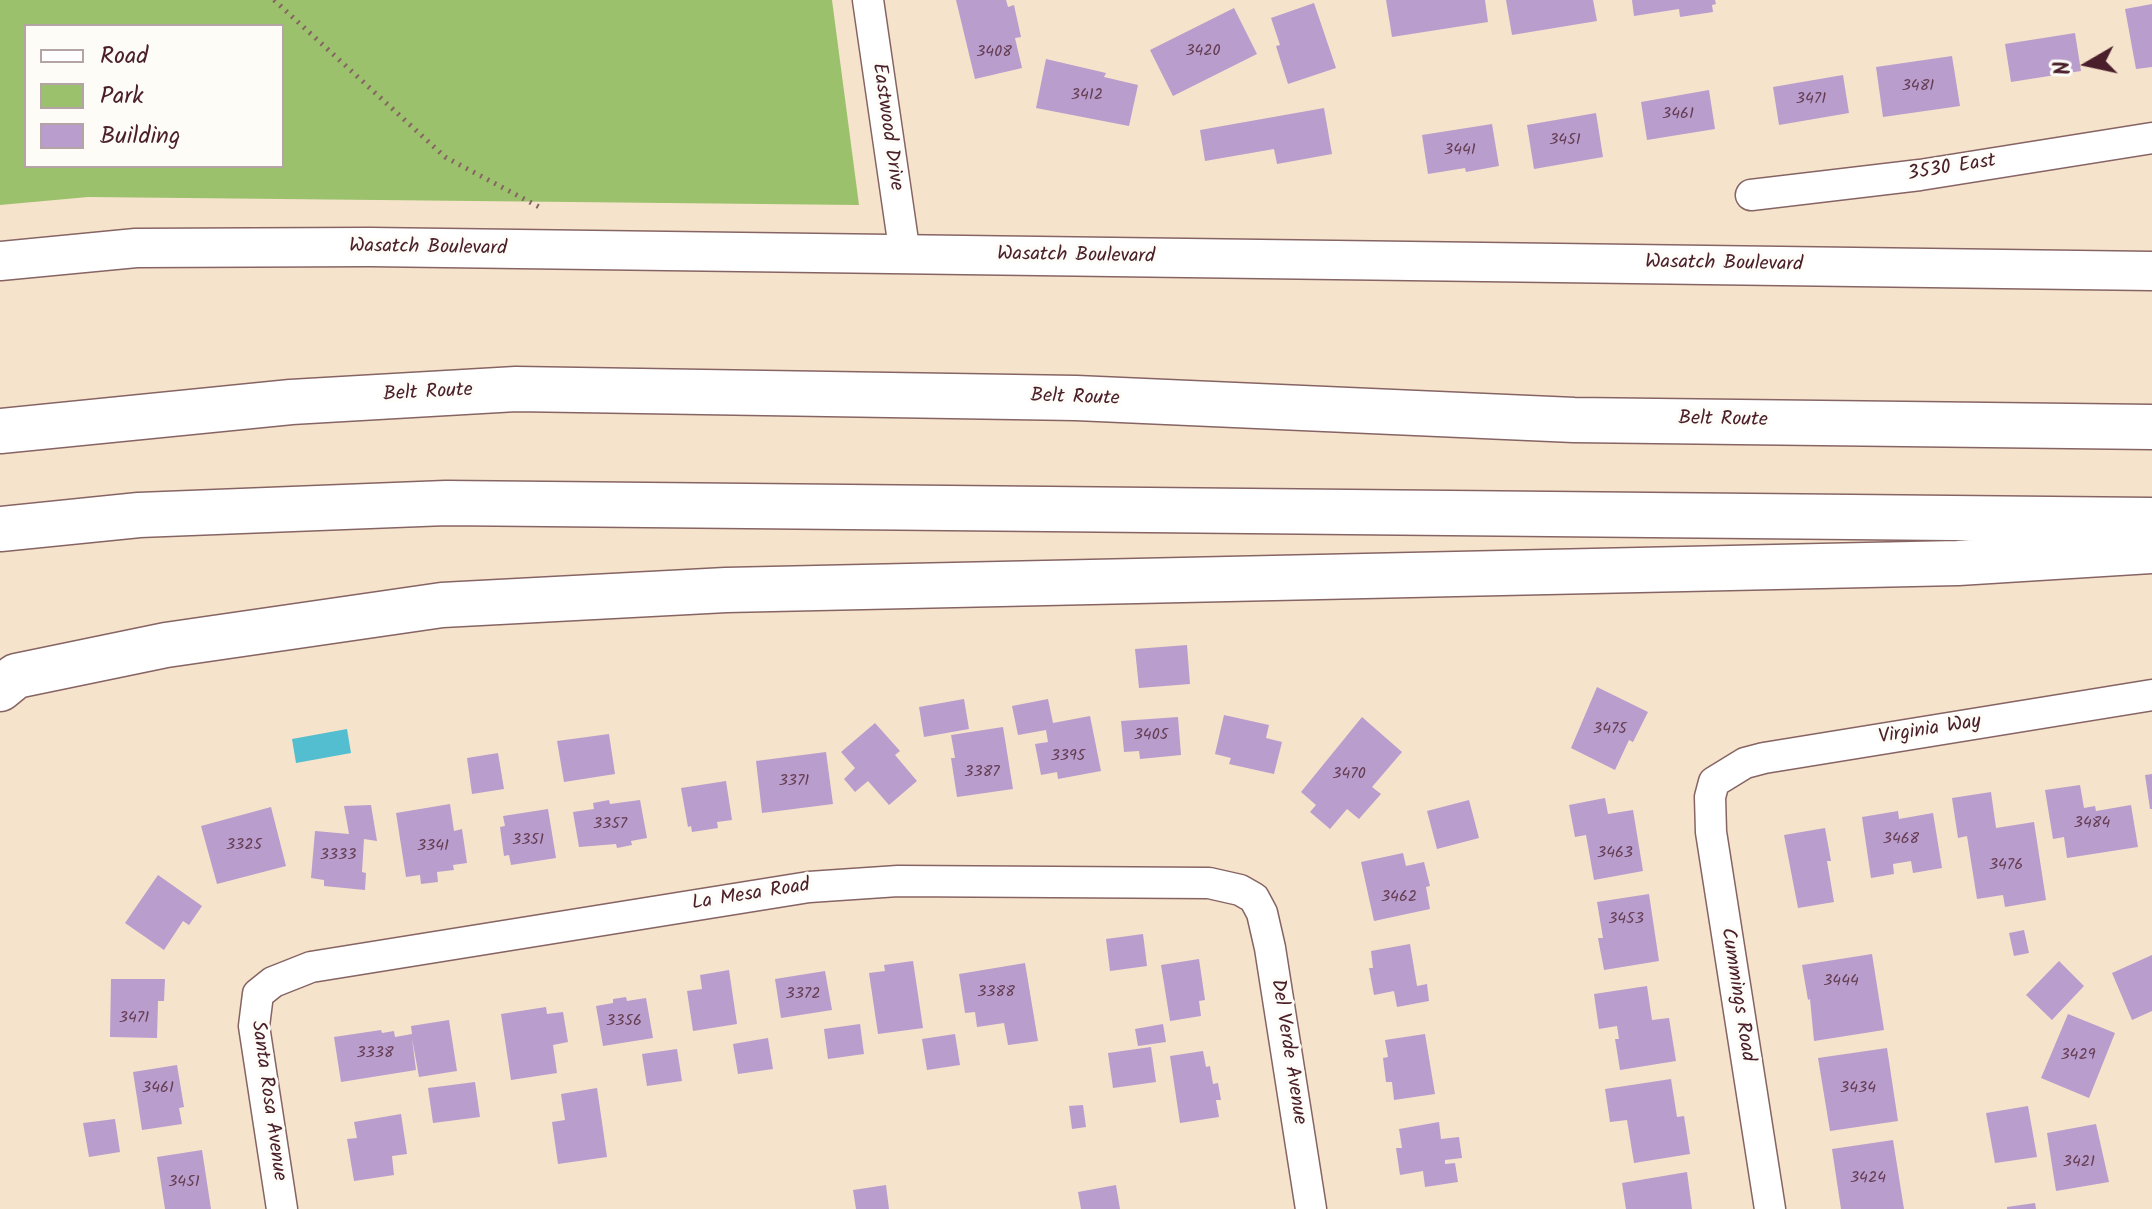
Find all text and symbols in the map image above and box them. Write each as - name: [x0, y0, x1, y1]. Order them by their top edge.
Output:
- legend: [24, 24, 284, 168]
- north arrow: [2048, 24, 2128, 104]
- text: Road: [100, 37, 148, 76]
- house number: 3420: [1185, 42, 1221, 62]
- house number: 3408: [976, 43, 1012, 63]
- text: N: [2045, 58, 2082, 77]
- street label: Eastwood Drive: [865, 62, 907, 192]
- text: Park: [100, 77, 144, 116]
- house number: 3481: [1902, 77, 1934, 97]
- house number: 3412: [1071, 86, 1103, 106]
- house number: 3471: [1796, 90, 1826, 110]
- house number: 3461: [1662, 105, 1694, 125]
- text: Building: [100, 117, 180, 156]
- house number: 3451: [1549, 131, 1581, 151]
- house number: 3441: [1444, 141, 1476, 161]
- street label: 3530 East: [1906, 150, 1998, 188]
- street label: Wasatch Boulevard: [349, 236, 507, 262]
- street label: Wasatch Boulevard: [997, 244, 1155, 270]
- street label: Wasatch Boulevard: [1645, 252, 1803, 278]
- street label: Belt Route: [383, 380, 473, 408]
- street label: Belt Route: [1030, 385, 1120, 413]
- street label: Belt Route: [1678, 408, 1768, 434]
- street label: Virginia Way: [1877, 711, 1983, 751]
- house number: 3475: [1593, 720, 1627, 740]
- house number: 3405: [1134, 726, 1168, 746]
- house number: 3395: [1051, 747, 1085, 767]
- house number: 3387: [964, 763, 1000, 783]
- house number: 3470: [1332, 765, 1366, 785]
- house number: 3371: [779, 772, 809, 792]
- house number: 3484: [2074, 814, 2110, 834]
- house number: 3357: [593, 815, 627, 835]
- house number: 3468: [1883, 830, 1919, 850]
- house number: 3351: [512, 831, 544, 851]
- house number: 3325: [226, 836, 262, 856]
- house number: 3341: [417, 837, 449, 857]
- house number: 3463: [1597, 844, 1633, 864]
- house number: 3333: [320, 846, 356, 866]
- house number: 3476: [1989, 856, 2023, 876]
- street label: La Mesa Road: [690, 875, 812, 917]
- house number: 3462: [1381, 888, 1417, 908]
- house number: 3453: [1608, 910, 1644, 930]
- street label: Cummings Road: [1714, 926, 1758, 1064]
- house number: 3444: [1823, 972, 1859, 992]
- street label: Del Verde Avenue: [1264, 978, 1310, 1126]
- house number: 3388: [977, 983, 1015, 1003]
- house number: 3372: [786, 985, 820, 1005]
- house number: 3471: [119, 1009, 149, 1029]
- house number: 3356: [606, 1012, 642, 1032]
- street label: Santa Rosa Avenue: [244, 1019, 290, 1183]
- house number: 3338: [356, 1044, 394, 1064]
- house number: 3429: [2060, 1046, 2096, 1066]
- house number: 3461: [142, 1079, 174, 1099]
- house number: 3434: [1840, 1079, 1876, 1099]
- house number: 3421: [2063, 1153, 2095, 1173]
- house number: 3424: [1850, 1169, 1886, 1189]
- house number: 3451: [168, 1173, 200, 1193]

